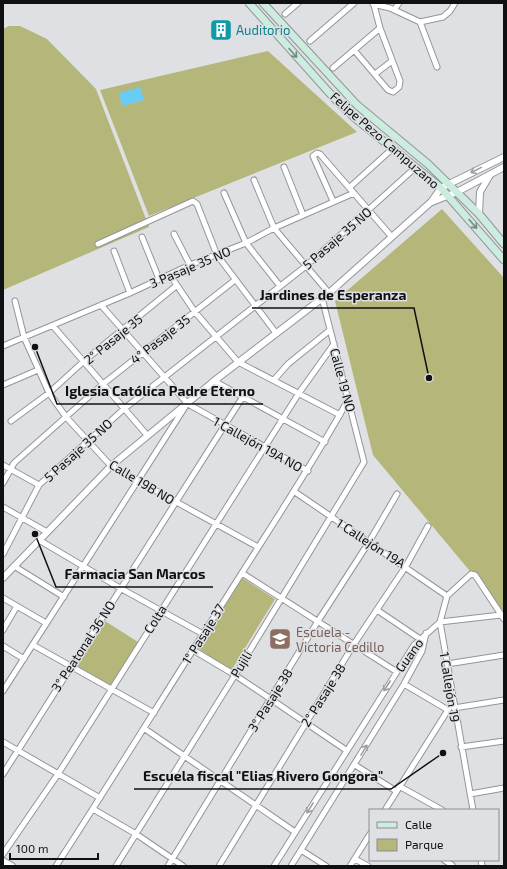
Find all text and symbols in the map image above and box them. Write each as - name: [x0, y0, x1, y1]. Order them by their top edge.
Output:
- building icon: Auditorio: [208, 17, 234, 43]
- place label: Auditorio: [236, 22, 290, 38]
- one-way arrow: [289, 48, 298, 59]
- street label: Felipe Pezo Campuzano: [327, 88, 443, 192]
- one-way arrow: [470, 167, 482, 175]
- street label: 5 Pasaje 35 NO: [299, 204, 375, 272]
- one-way arrow: [468, 219, 477, 229]
- street label: 3 Pasaje 35 NO: [147, 243, 233, 291]
- callout: Jardines de Esperanza: [252, 282, 414, 308]
- text: Jardines de Esperanza: [260, 286, 406, 303]
- street label: 2° Pasaje 35: [80, 311, 146, 367]
- street label: 4° Pasaje 35: [127, 311, 193, 367]
- street label: Calle 19 NO: [327, 346, 359, 414]
- callout: Iglesia Católica Padre Eterno: [57, 378, 263, 404]
- text: Iglesia Católica Padre Eterno: [65, 382, 255, 399]
- street label: 1 Callejón 19A NO: [211, 413, 305, 475]
- street label: 5 Pasaje 35 NO: [41, 415, 115, 485]
- street label: Calle 19B NO: [106, 456, 178, 508]
- street label: 1 Callejón 19A: [333, 515, 409, 571]
- callout: Farmacia San Marcos: [56, 561, 213, 587]
- text: Farmacia San Marcos: [65, 565, 205, 582]
- street label: 3° Peatonal 36 NO: [48, 597, 118, 695]
- street label: 1° Pasaje 37: [178, 601, 228, 667]
- street label: Colta: [140, 602, 170, 636]
- place label: Escuela - Victoria Cedillo: [296, 624, 384, 655]
- school or university icon: Escuela - Victoria Cedillo: [267, 626, 293, 652]
- street label: Guano: [391, 635, 427, 675]
- street label: Pujilí: [227, 647, 256, 680]
- street label: 1 Callejón 19: [437, 651, 463, 723]
- street label: 2° Pasaje 38: [297, 660, 349, 730]
- street label: 3° Pasaje 38: [244, 665, 296, 735]
- one-way arrow: [383, 680, 391, 691]
- one-way arrow: [360, 745, 368, 756]
- callout: Escuela fiscal "Elias Rivero Gongora": [134, 763, 391, 789]
- text: Escuela fiscal "Elias Rivero Gongora": [143, 767, 383, 784]
- one-way arrow: [306, 802, 314, 814]
- legend: [369, 809, 499, 861]
- text: Calle: [405, 817, 432, 831]
- scale bar: [10, 835, 98, 861]
- text: Parque: [405, 837, 443, 851]
- text: 100 m: [16, 841, 48, 855]

